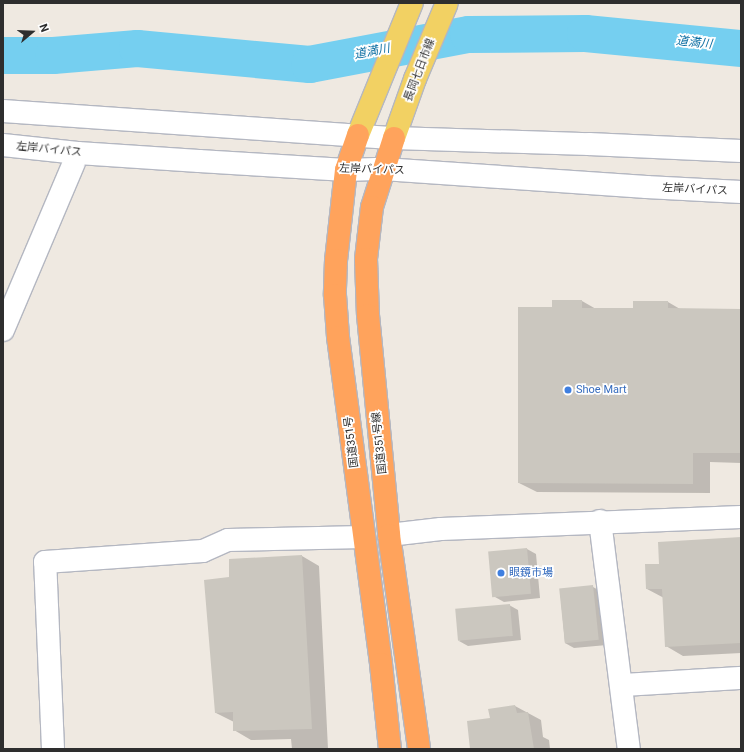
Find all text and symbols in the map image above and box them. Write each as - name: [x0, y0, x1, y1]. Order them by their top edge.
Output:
- north arrow: [12, 12, 52, 52]
- text: N: [36, 22, 51, 34]
- water label: 道満川: [675, 34, 713, 52]
- street label: 長岡七日市線: [402, 37, 438, 103]
- water label: 道満川: [353, 41, 391, 63]
- street label: 左岸バイパス: [15, 140, 83, 160]
- street label: 左岸バイパス: [339, 162, 405, 178]
- street label: 左岸バイパス: [662, 182, 728, 198]
- place label: Shoe Mart: [576, 383, 627, 397]
- marker: Shoe Mart: [563, 385, 573, 395]
- street label: 国道351号線: [370, 411, 390, 475]
- street label: 国道351号: [342, 416, 362, 468]
- place label: 眼鏡市場: [509, 566, 553, 580]
- marker: 眼鏡市場: [496, 568, 506, 578]

